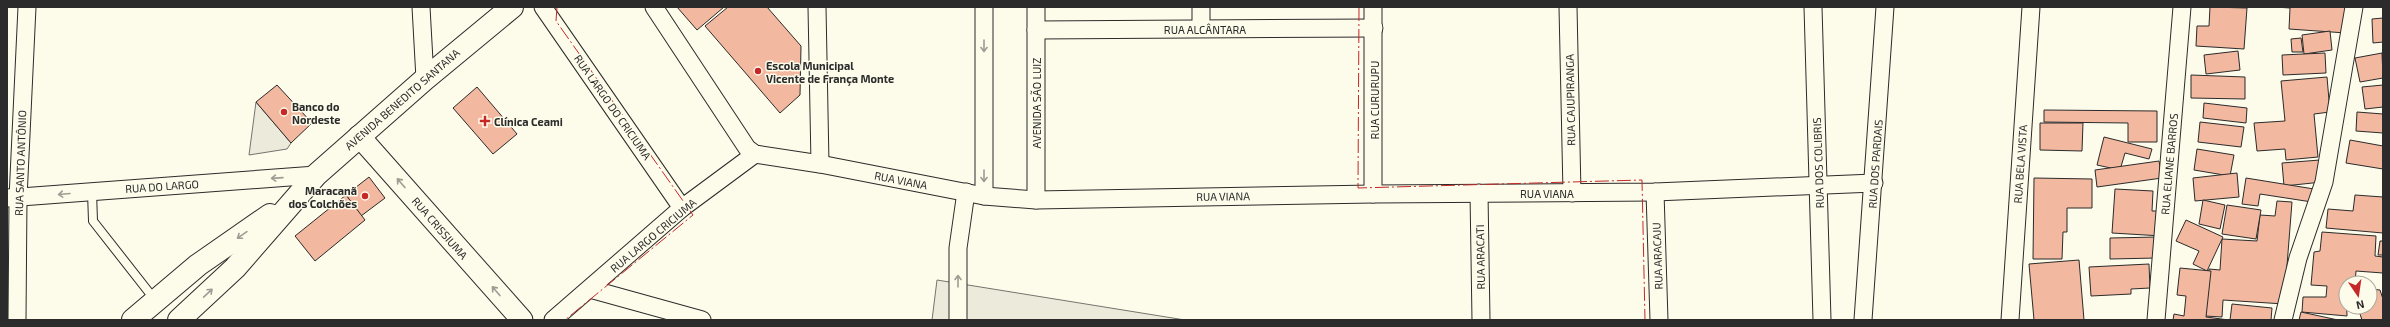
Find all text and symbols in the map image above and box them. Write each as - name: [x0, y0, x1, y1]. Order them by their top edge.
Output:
- street label: RUA ALCÂNTARA: [1164, 23, 1246, 36]
- one-way arrow: [980, 39, 988, 52]
- street label: AVENIDA BENEDITO SANTANA: [342, 46, 462, 152]
- street label: RUA LARGO DO CRICIUMA: [572, 52, 654, 162]
- street label: RUA CAJUPIRANGA: [1563, 54, 1577, 146]
- street label: AVENIDA SÃO LUIZ: [1030, 58, 1043, 148]
- place label: Escola Municipal Vicente de França Monte: [766, 59, 894, 86]
- street label: RUA CURURUPU: [1368, 61, 1381, 139]
- marker: Escola Municipal Vicente de França Monte: [753, 66, 763, 76]
- place label: Banco do Nordeste: [292, 100, 340, 126]
- marker: Banco do Nordeste: [279, 107, 289, 117]
- street label: RUA SANTO ANTÔNIO: [12, 110, 28, 216]
- street label: RUA ELIANE BARROS: [2158, 113, 2180, 215]
- marker: Clínica Ceami: [479, 115, 491, 127]
- place label: Clínica Ceami: [494, 115, 563, 128]
- street label: RUA DOS COLIBRIS: [1810, 117, 1826, 209]
- street label: RUA DOS PARDAIS: [1865, 119, 1885, 209]
- street label: RUA BELA VISTA: [2011, 124, 2029, 204]
- street label: RUA VIANA: [873, 168, 929, 192]
- one-way arrow: [980, 169, 988, 182]
- one-way arrow: [271, 174, 284, 181]
- street label: RUA DO LARGO: [125, 177, 199, 195]
- one-way arrow: [396, 178, 405, 188]
- place label: Maracanã dos Colchões: [288, 184, 357, 210]
- street label: RUA VIANA: [1520, 187, 1574, 200]
- street label: RUA VIANA: [1196, 189, 1250, 203]
- one-way arrow: [58, 190, 71, 198]
- marker: Maracanã dos Colchões: [360, 191, 370, 201]
- street label: RUA CRISSIUMA: [409, 194, 471, 262]
- street label: RUA LARGO CRICIUMA: [607, 195, 699, 275]
- street label: RUA ARACAJU: [1649, 222, 1665, 290]
- street label: RUA ARACATI: [1473, 224, 1487, 290]
- one-way arrow: [237, 231, 248, 239]
- one-way arrow: [954, 275, 962, 288]
- north arrow: [2338, 275, 2378, 315]
- one-way arrow: [491, 286, 501, 296]
- one-way arrow: [203, 289, 213, 298]
- text: N: [2355, 298, 2366, 312]

